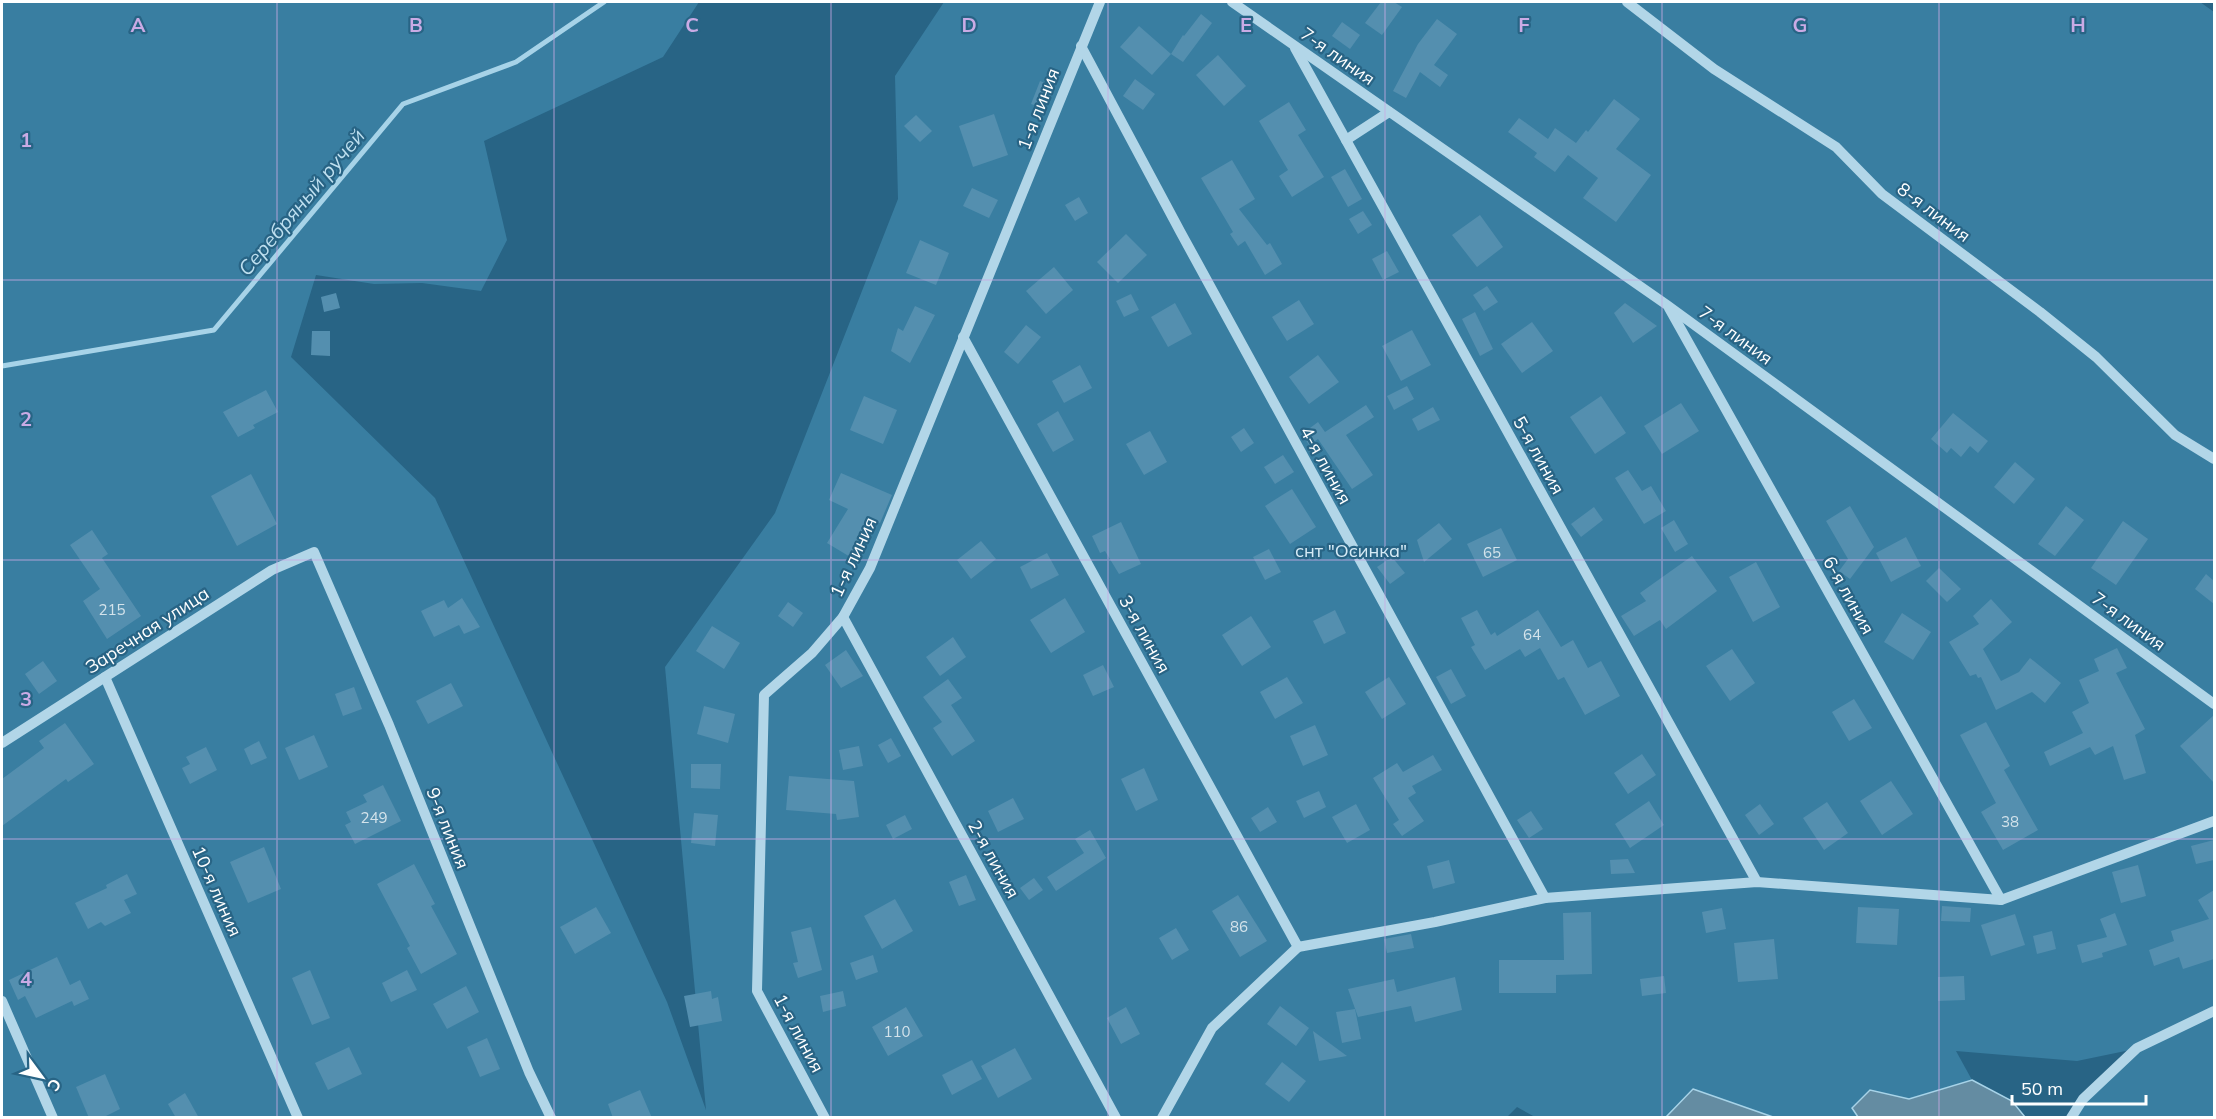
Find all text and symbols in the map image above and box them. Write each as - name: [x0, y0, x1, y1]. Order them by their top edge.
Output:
- text: A: [131, 12, 146, 37]
- text: B: [409, 12, 423, 37]
- text: C: [685, 12, 699, 37]
- text: D: [961, 12, 977, 37]
- text: E: [1240, 12, 1252, 37]
- text: F: [1518, 12, 1530, 37]
- text: G: [1793, 12, 1807, 37]
- text: H: [2070, 12, 2086, 37]
- street label: 7-я линия: [1296, 22, 1380, 90]
- street label: 1-я линия: [1012, 65, 1064, 153]
- water label: Серебряный ручей: [232, 124, 370, 280]
- text: 1: [20, 127, 32, 152]
- street label: 8-я линия: [1893, 177, 1975, 247]
- street label: 7-я линия: [1695, 301, 1777, 369]
- text: 2: [20, 406, 32, 431]
- street label: 5-я линия: [1508, 412, 1570, 498]
- street label: 4-я линия: [1295, 422, 1357, 508]
- street label: 1-я линия: [824, 513, 882, 601]
- park label: снт "Осинка": [1295, 539, 1407, 562]
- house number: 65: [1483, 543, 1501, 562]
- street label: 6-я линия: [1818, 552, 1880, 638]
- street label: Заречная улица: [81, 582, 213, 678]
- street label: 7-я линия: [2088, 587, 2170, 655]
- street label: 3-я линия: [1114, 591, 1176, 677]
- house number: 215: [98, 600, 126, 619]
- house number: 64: [1523, 625, 1541, 644]
- text: 3: [20, 686, 32, 711]
- street label: 9-я линия: [421, 784, 475, 872]
- house number: 249: [360, 808, 388, 827]
- house number: 38: [2001, 812, 2019, 831]
- street label: 2-я линия: [963, 816, 1025, 902]
- street label: 10-я линия: [187, 842, 247, 940]
- house number: 86: [1230, 917, 1248, 936]
- text: 4: [20, 966, 32, 991]
- street label: 1-я линия: [769, 990, 829, 1076]
- house number: 110: [883, 1022, 911, 1041]
- north arrow: [12, 1047, 72, 1107]
- scale bar: [2012, 1068, 2146, 1106]
- text: С: [43, 1075, 66, 1095]
- text: 50 m: [2021, 1077, 2063, 1100]

